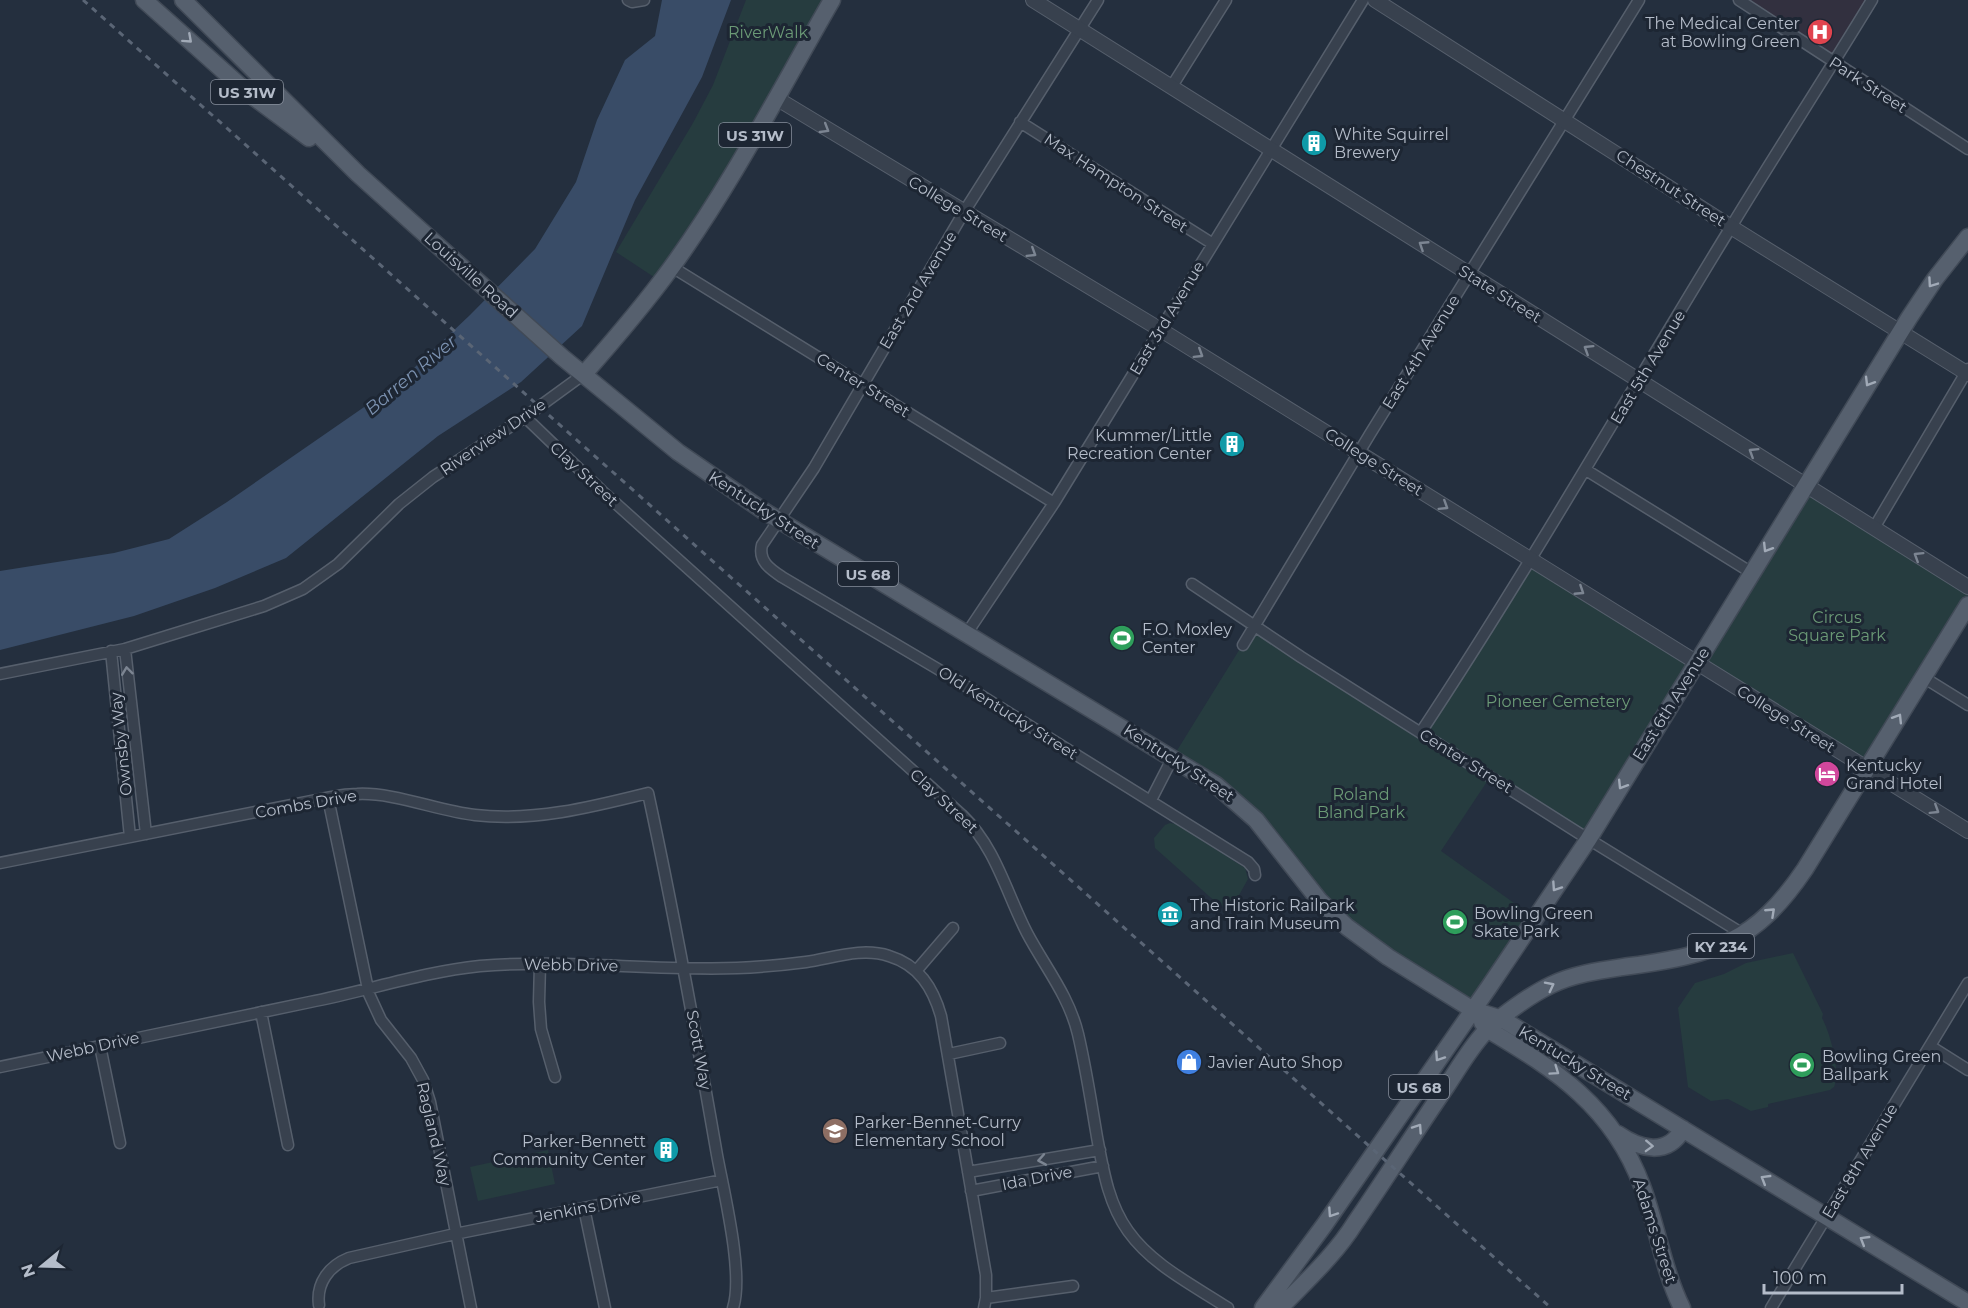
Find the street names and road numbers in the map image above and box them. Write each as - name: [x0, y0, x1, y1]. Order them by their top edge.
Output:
- street label: Park Street: [1825, 53, 1911, 118]
- road number: US 31W: [211, 80, 283, 104]
- road number: US 31W: [719, 123, 791, 147]
- street label: Max Hampton Street: [1041, 129, 1192, 237]
- street label: Chestnut Street: [1613, 146, 1730, 231]
- street label: College Street: [905, 172, 1012, 246]
- street label: Louisville Road: [420, 228, 522, 322]
- street label: East 2nd Avenue: [875, 228, 961, 352]
- street label: East 3rd Avenue: [1126, 258, 1208, 378]
- street label: State Street: [1455, 261, 1545, 327]
- street label: East 4th Avenue: [1378, 291, 1464, 413]
- street label: East 5th Avenue: [1607, 307, 1689, 427]
- street label: Center Street: [813, 349, 914, 421]
- street label: Riverview Drive: [437, 395, 549, 479]
- street label: College Street: [1321, 424, 1427, 500]
- street label: Clay Street: [546, 438, 622, 511]
- street label: Kentucky Street: [705, 467, 823, 553]
- road number: US 68: [838, 562, 898, 586]
- street label: East 6th Avenue: [1628, 644, 1714, 764]
- street label: Old Kentucky Street: [935, 662, 1082, 764]
- street label: College Street: [1733, 681, 1839, 757]
- street label: Ownsby Way: [106, 691, 136, 797]
- street label: Kentucky Street: [1120, 720, 1238, 806]
- street label: Center Street: [1416, 725, 1517, 797]
- street label: Clay Street: [906, 765, 982, 838]
- street label: Combs Drive: [254, 786, 358, 822]
- road number: KY 234: [1688, 934, 1754, 958]
- street label: Webb Drive: [524, 955, 618, 975]
- street label: Scott Way: [683, 1009, 715, 1092]
- street label: Kentucky Street: [1515, 1022, 1635, 1104]
- street label: Webb Drive: [45, 1028, 141, 1066]
- road number: US 68: [1389, 1075, 1449, 1099]
- street label: Ragland Way: [413, 1080, 455, 1188]
- street label: East 8th Avenue: [1818, 1100, 1902, 1222]
- street label: Ida Drive: [1000, 1162, 1074, 1194]
- street label: Adams Street: [1629, 1176, 1681, 1286]
- street label: Jenkins Drive: [533, 1187, 642, 1227]

